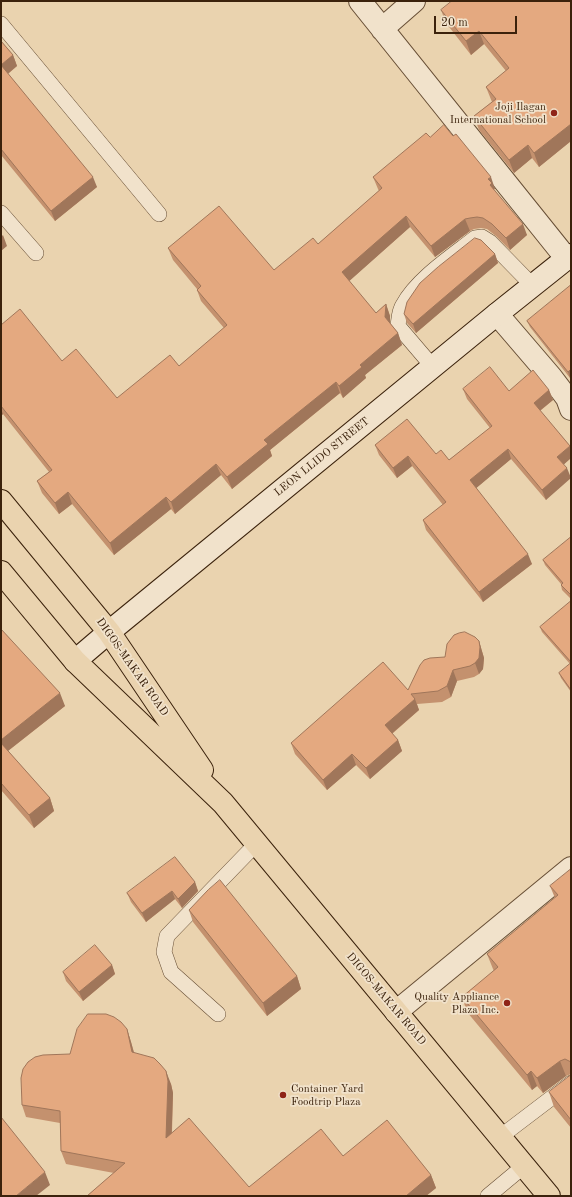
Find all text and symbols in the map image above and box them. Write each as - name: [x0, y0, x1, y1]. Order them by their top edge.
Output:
- scale bar: [436, 8, 519, 34]
- text: 20 m: [441, 17, 468, 29]
- place label: Joji Ilagan International School: [450, 100, 546, 126]
- marker: Joji Ilagan International School: [549, 108, 559, 118]
- street label: LEON LLIDO STREET: [272, 415, 372, 499]
- street label: DIGOS-MAKAR ROAD: [93, 615, 171, 719]
- street label: DIGOS-MAKAR ROAD: [343, 950, 429, 1048]
- place label: Quality Appliance Plaza Inc.: [414, 990, 499, 1016]
- marker: Quality Appliance Plaza Inc.: [502, 998, 512, 1008]
- place label: Container Yard Foodtrip Plaza: [291, 1082, 364, 1108]
- marker: Container Yard Foodtrip Plaza: [278, 1090, 288, 1100]

